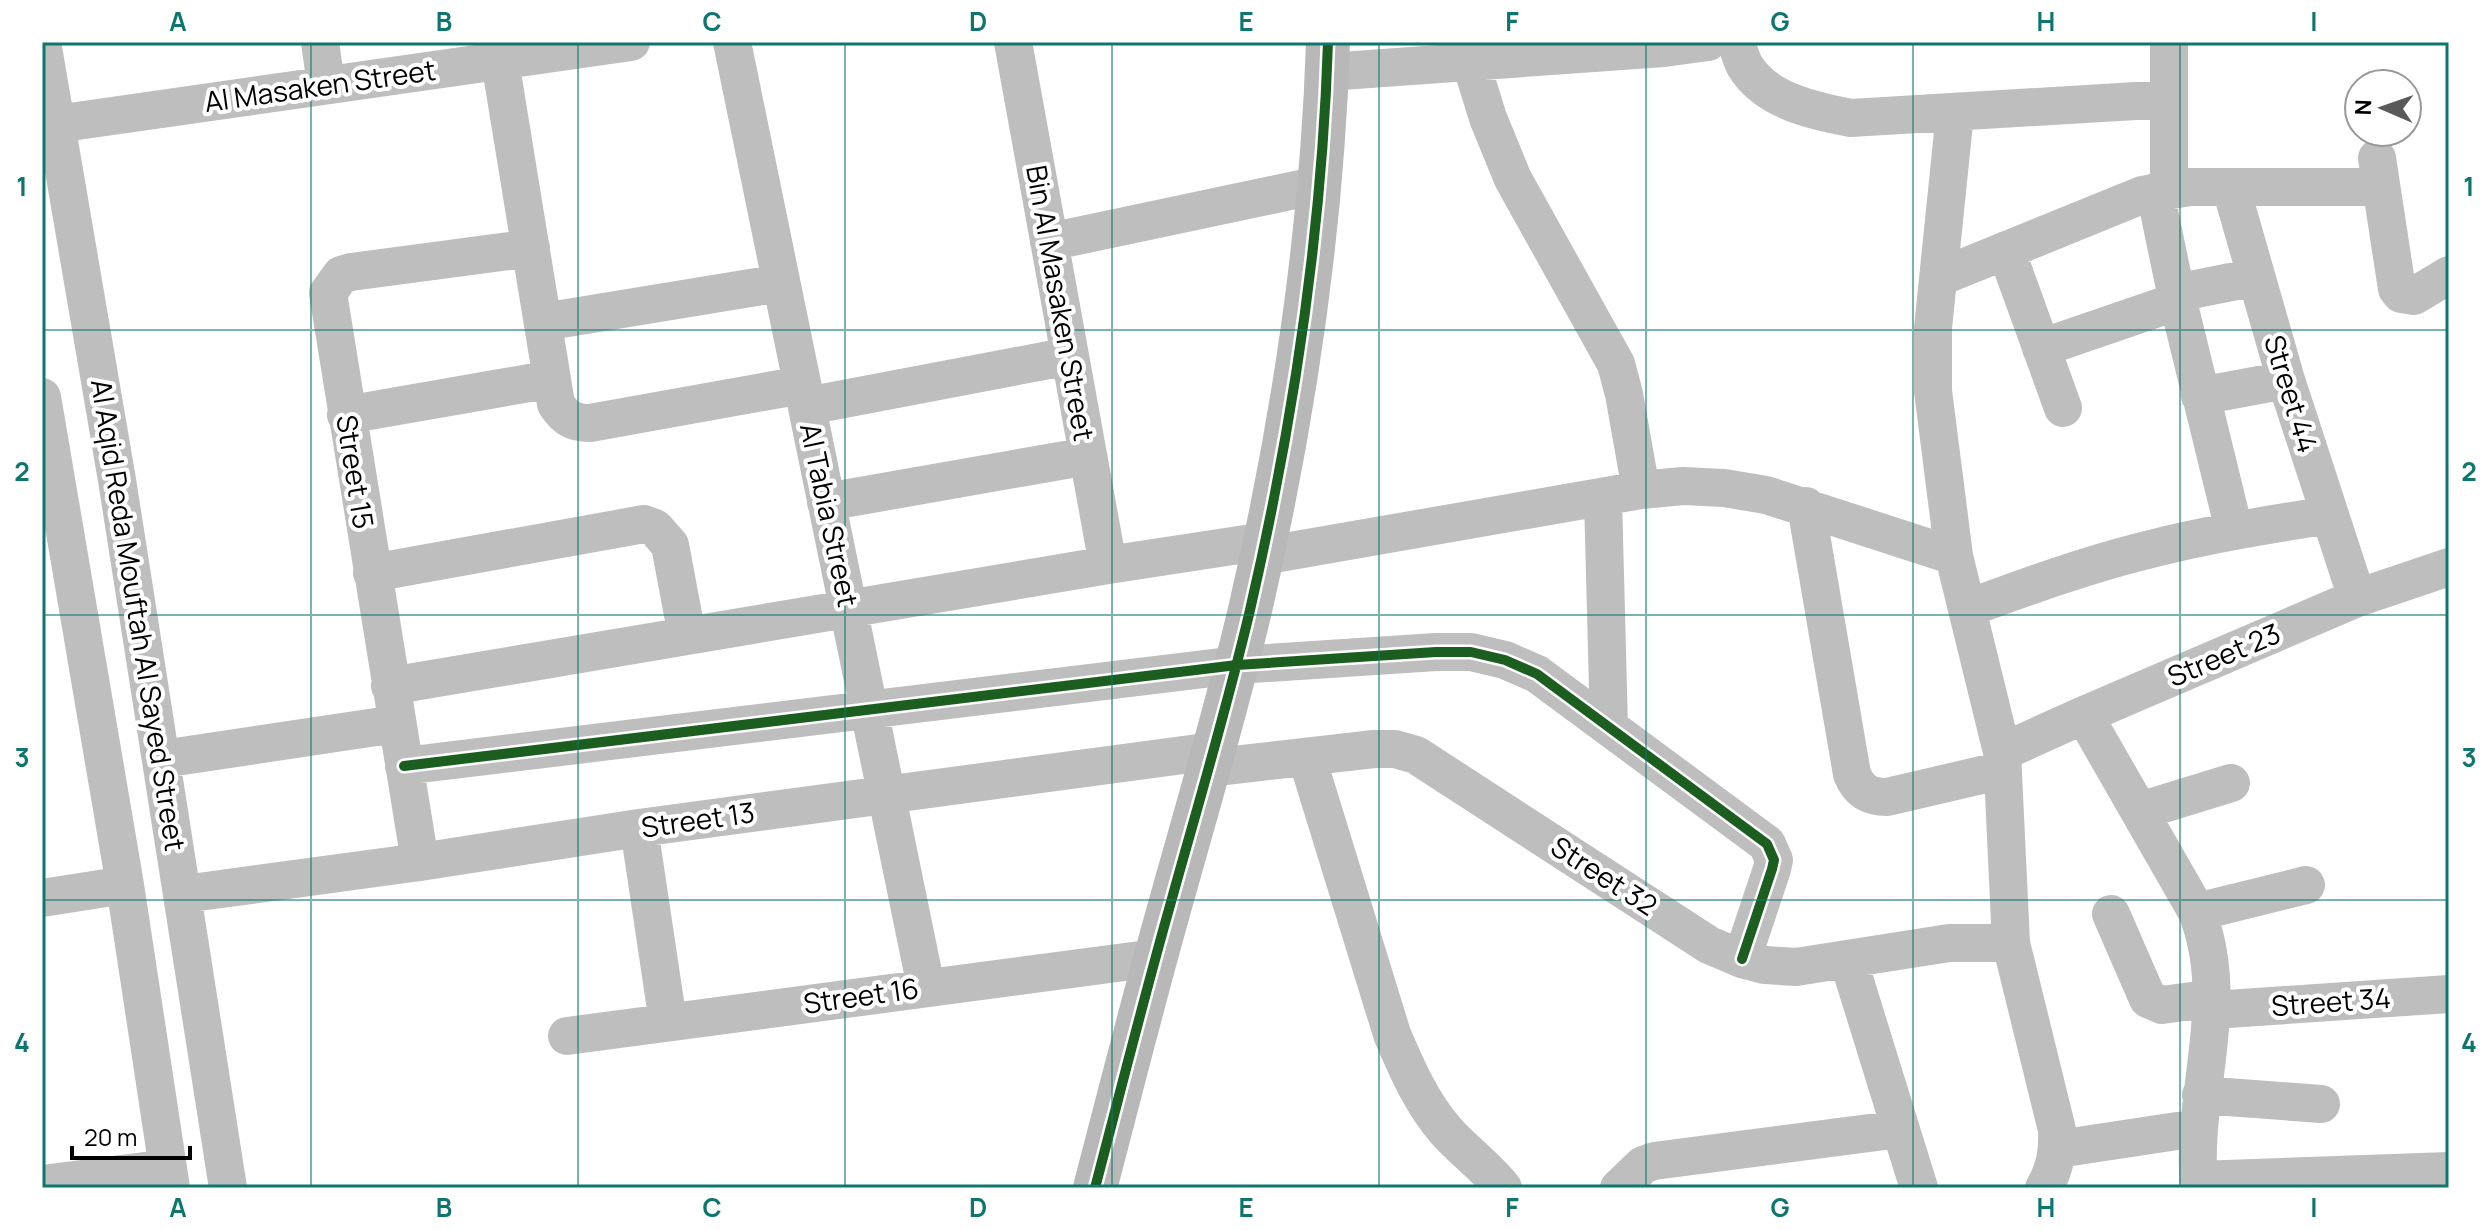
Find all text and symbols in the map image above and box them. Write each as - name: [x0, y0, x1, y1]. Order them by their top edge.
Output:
- text: A: [169, 3, 187, 39]
- text: B: [436, 3, 452, 39]
- text: C: [702, 3, 722, 39]
- text: D: [969, 3, 987, 39]
- text: E: [1238, 3, 1254, 39]
- text: F: [1505, 3, 1519, 39]
- text: G: [1770, 3, 1790, 39]
- text: H: [2037, 3, 2055, 39]
- text: I: [2310, 3, 2318, 39]
- street label: Al Masaken Street: [202, 50, 438, 120]
- north arrow: [2343, 68, 2423, 148]
- text: N: [2348, 99, 2378, 116]
- street label: Bin Al Masaken Street: [1018, 162, 1104, 444]
- text: 1: [16, 168, 28, 204]
- text: 1: [2463, 168, 2475, 204]
- street label: Street 44: [2256, 330, 2328, 457]
- street label: Al Aqid Reda Mouftah Al Sayed Street: [83, 376, 195, 853]
- street label: Street 15: [328, 412, 384, 532]
- street label: Al Tabia Street: [792, 420, 868, 610]
- text: 2: [14, 453, 30, 489]
- text: 2: [2461, 453, 2477, 489]
- street label: Street 23: [2161, 613, 2286, 695]
- text: 3: [14, 739, 30, 775]
- text: 3: [2461, 739, 2477, 775]
- street label: Street 13: [639, 792, 757, 846]
- street label: Street 32: [1544, 827, 1665, 924]
- street label: Street 16: [801, 968, 921, 1022]
- street label: Street 34: [2270, 978, 2392, 1024]
- text: 4: [14, 1024, 30, 1060]
- text: 4: [2461, 1024, 2477, 1060]
- scale bar: [72, 1110, 190, 1160]
- text: 20 m: [84, 1120, 137, 1153]
- text: A: [169, 1189, 187, 1225]
- text: B: [436, 1189, 452, 1225]
- text: C: [702, 1189, 722, 1225]
- text: D: [969, 1189, 987, 1225]
- text: E: [1238, 1189, 1254, 1225]
- text: F: [1505, 1189, 1519, 1225]
- text: G: [1770, 1189, 1790, 1225]
- text: H: [2037, 1189, 2055, 1225]
- text: I: [2310, 1189, 2318, 1225]

